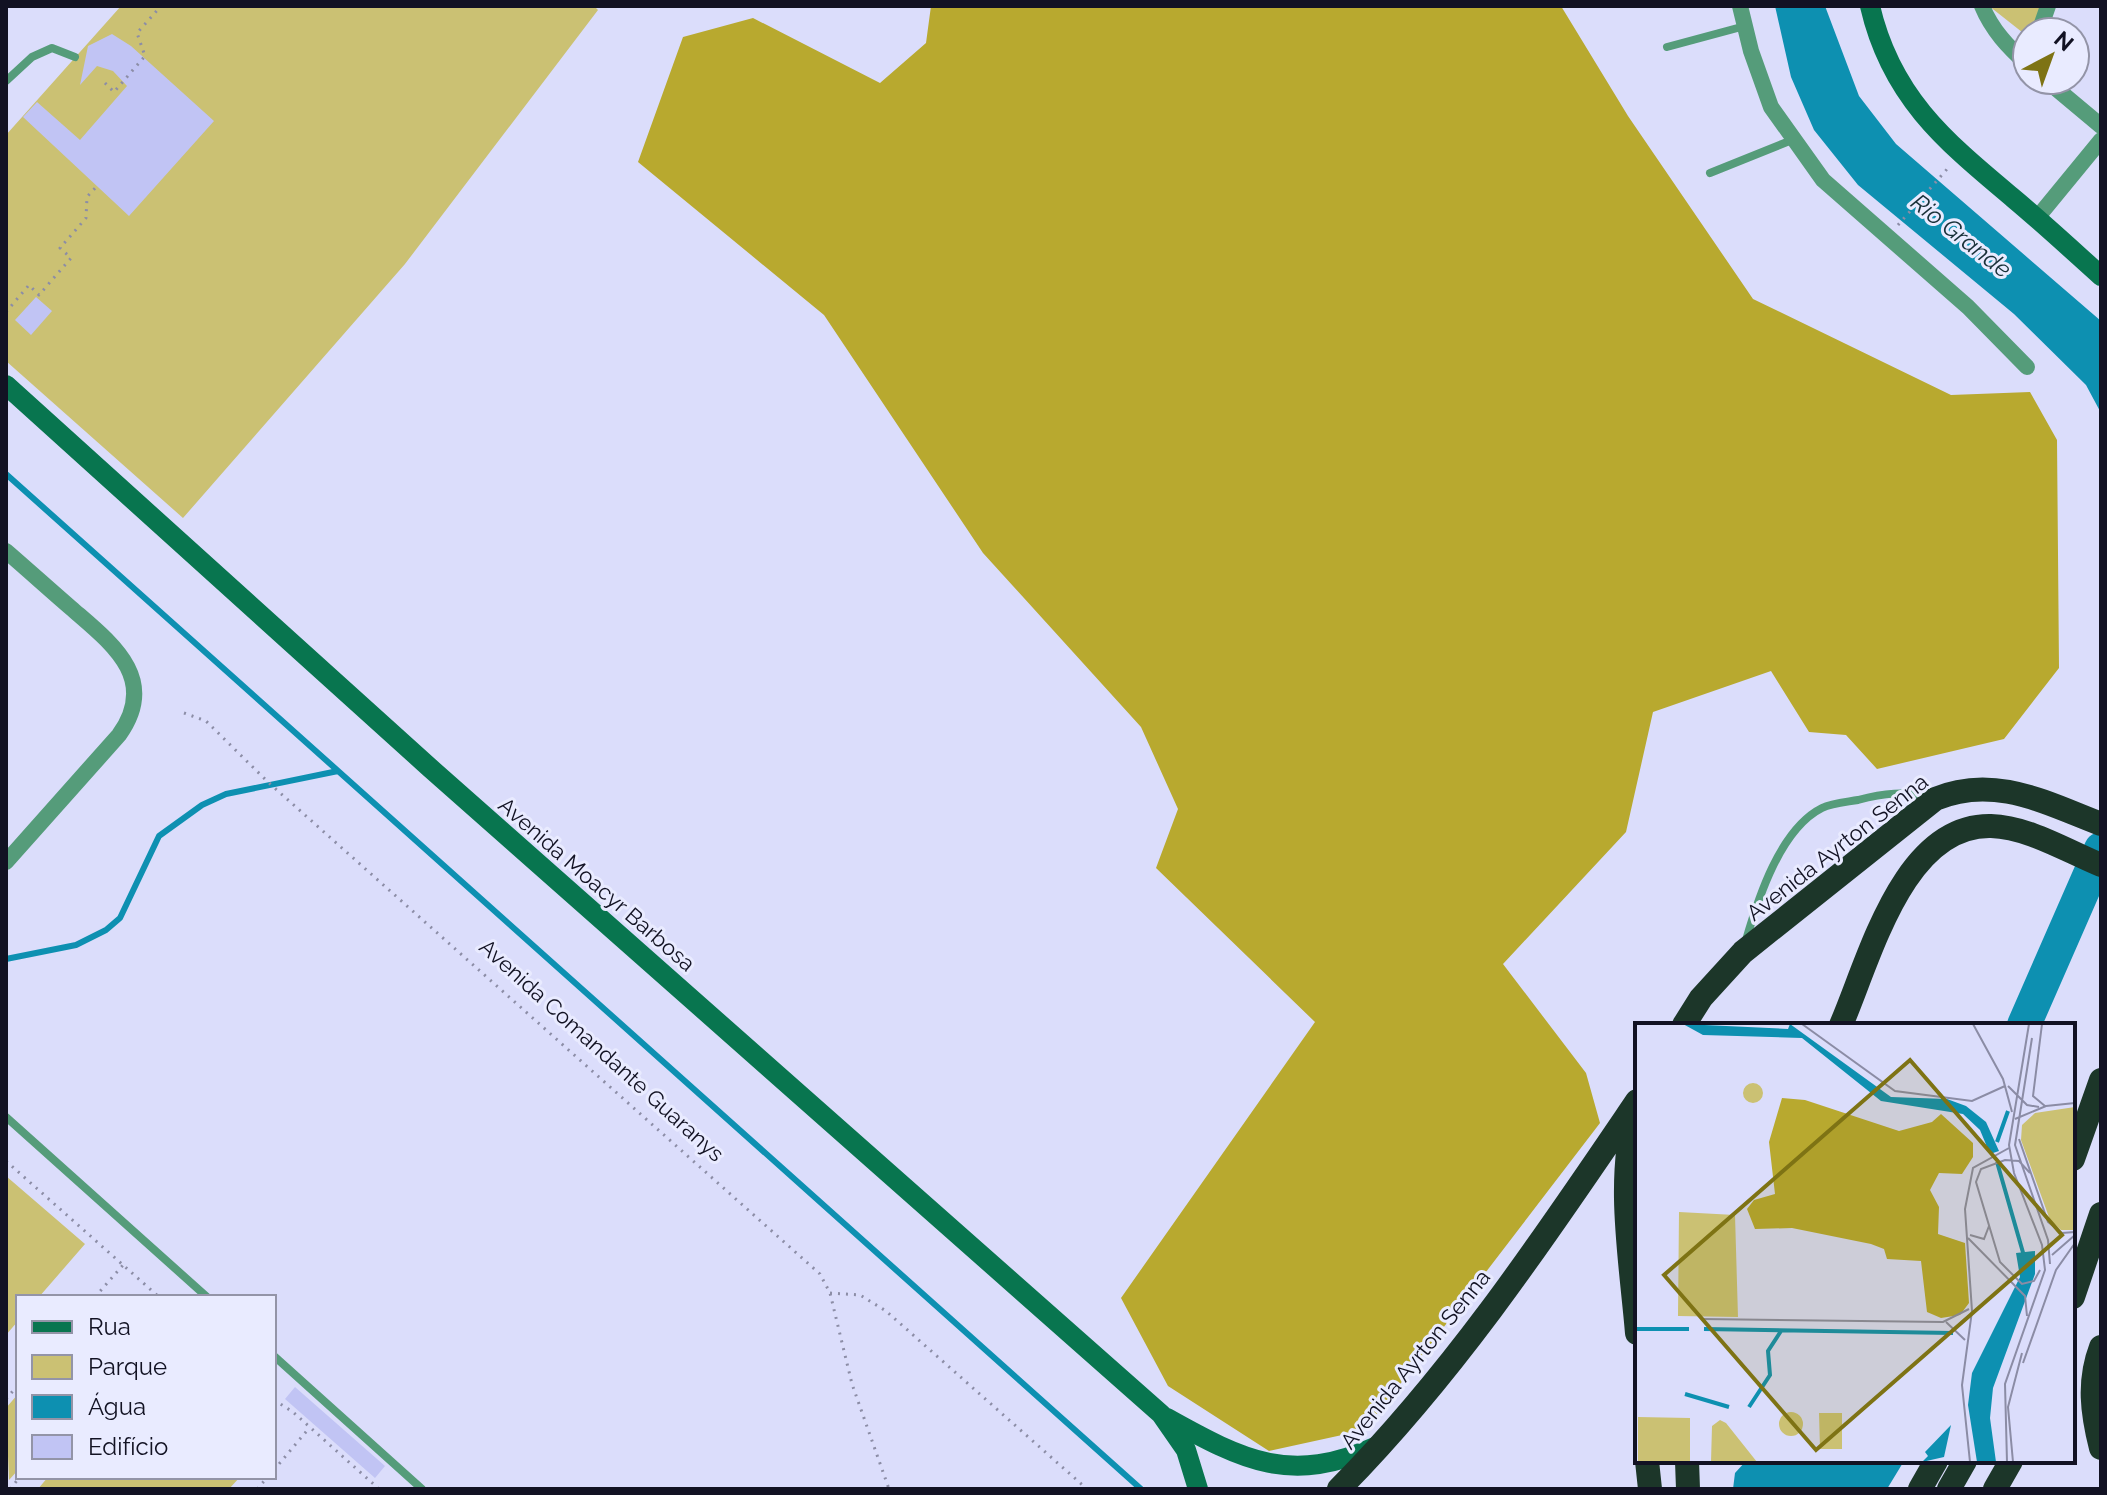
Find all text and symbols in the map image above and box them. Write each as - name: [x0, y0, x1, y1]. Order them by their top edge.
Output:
- north arrow: [2011, 16, 2091, 96]
- text: N: [2049, 26, 2079, 56]
- water label: Rio Grande: [1905, 187, 2017, 284]
- street label: Avenida Ayrton Senna: [1741, 768, 1933, 926]
- street label: Avenida Moacyr Barbosa: [493, 792, 701, 976]
- street label: Avenida Comandante Guaranys: [474, 933, 730, 1167]
- inset map: [1635, 1023, 2075, 1463]
- street label: Avenida Ayrton Senna: [1335, 1264, 1495, 1454]
- legend: [16, 1295, 276, 1479]
- text: Rua: [88, 1312, 131, 1341]
- text: Parque: [88, 1352, 167, 1381]
- text: Água: [88, 1392, 146, 1421]
- text: Edifício: [88, 1432, 168, 1461]

